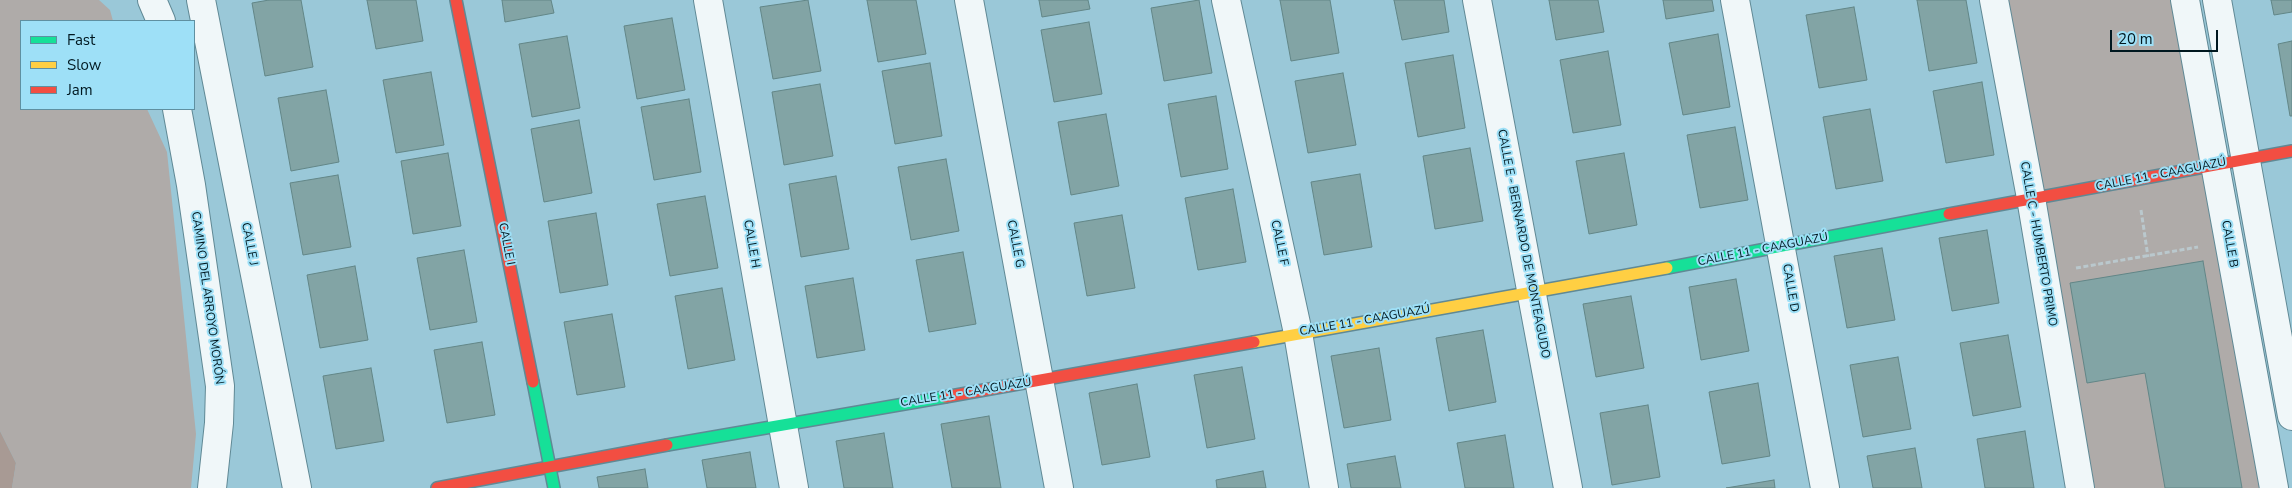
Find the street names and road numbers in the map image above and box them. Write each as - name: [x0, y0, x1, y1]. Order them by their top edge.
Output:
- street label: CALLE E - BERNARDO DE MONTEAGUDO: [1494, 128, 1552, 360]
- street label: CALLE 11 - CAAGUAZÚ: [2095, 155, 2227, 195]
- street label: CALLE C - HUMBERTO PRIMO: [2016, 160, 2060, 328]
- street label: CAMINO DEL ARROYO MORÓN: [188, 211, 226, 385]
- street label: CALLE H: [740, 219, 762, 269]
- street label: CALLE G: [1003, 219, 1027, 269]
- street label: CALLE F: [1267, 219, 1291, 267]
- street label: CALLE B: [2218, 219, 2240, 269]
- street label: CALLE J: [238, 221, 260, 267]
- street label: CALLE I: [495, 222, 517, 266]
- street label: CALLE 11 - CAAGUAZÚ: [1697, 230, 1829, 270]
- street label: CALLE D: [1779, 263, 1801, 313]
- street label: CALLE 11 - CAAGUAZÚ: [1299, 302, 1431, 340]
- street label: CALLE 11 - CAAGUAZÚ: [899, 376, 1033, 410]

